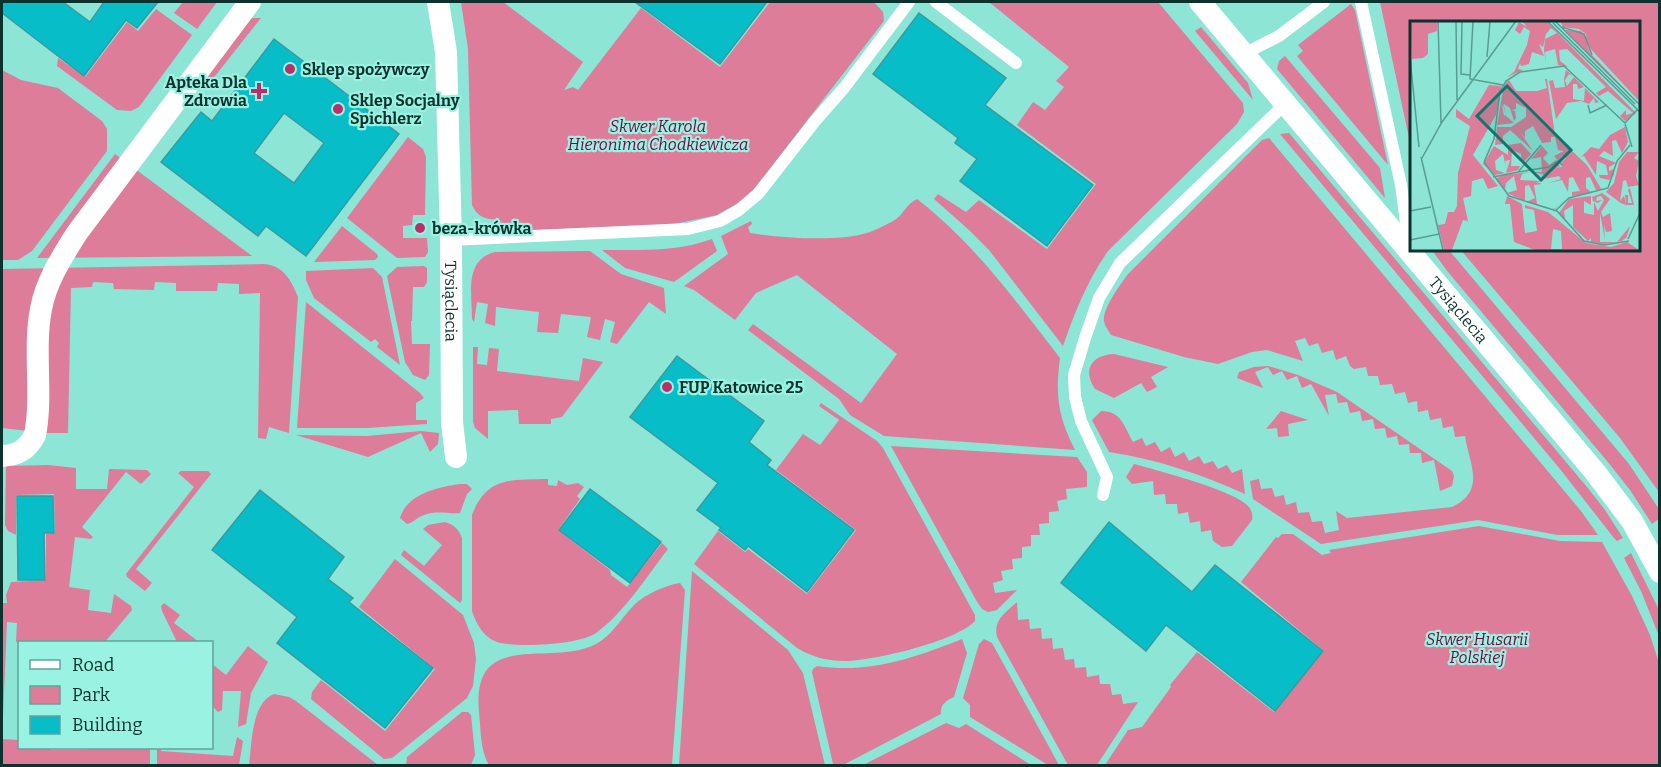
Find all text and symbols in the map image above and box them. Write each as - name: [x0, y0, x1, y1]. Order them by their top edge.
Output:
- inset map: [1410, 21, 1640, 250]
- place label: Sklep spożywczy: [302, 60, 429, 79]
- marker: Sklep spożywczy: [283, 62, 297, 76]
- place label: Apteka Dla Zdrowia: [165, 73, 247, 110]
- marker: Apteka Dla Zdrowia: [252, 84, 266, 98]
- place label: Sklep Socjalny Spichlerz: [350, 91, 460, 128]
- marker: Sklep Socjalny Spichlerz: [331, 102, 345, 116]
- park label: Skwer Karola Hieronima Chodkiewicza: [568, 117, 748, 154]
- place label: beza-krówka: [432, 219, 531, 238]
- marker: beza-krówka: [413, 221, 427, 235]
- street label: Tysiąclecia: [442, 261, 461, 342]
- street label: Tysiąclecia: [1425, 273, 1492, 347]
- place label: FUP Katowice 25: [679, 378, 804, 397]
- marker: FUP Katowice 25: [660, 380, 674, 394]
- park label: Skwer Husarii Polskiej: [1426, 630, 1529, 667]
- legend: [18, 641, 213, 749]
- text: Road: [72, 654, 115, 676]
- text: Park: [72, 684, 111, 706]
- text: Building: [72, 714, 143, 736]

